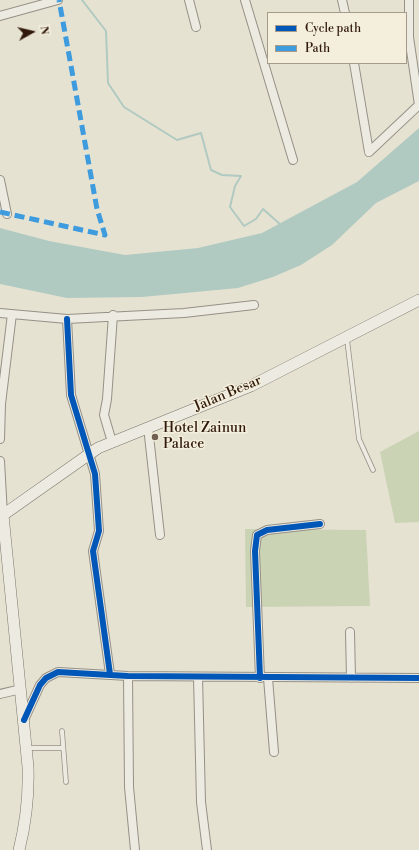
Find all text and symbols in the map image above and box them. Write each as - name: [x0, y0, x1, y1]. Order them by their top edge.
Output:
- north arrow: [12, 12, 52, 52]
- legend: [267, 12, 407, 64]
- text: Cycle path: [305, 21, 361, 36]
- text: N: [36, 25, 51, 36]
- text: Path: [305, 41, 330, 56]
- street label: Jalan Besar: [192, 372, 264, 416]
- place label: Hotel Zainun Palace: [163, 421, 246, 454]
- marker: Hotel Zainun Palace: [150, 432, 160, 442]

